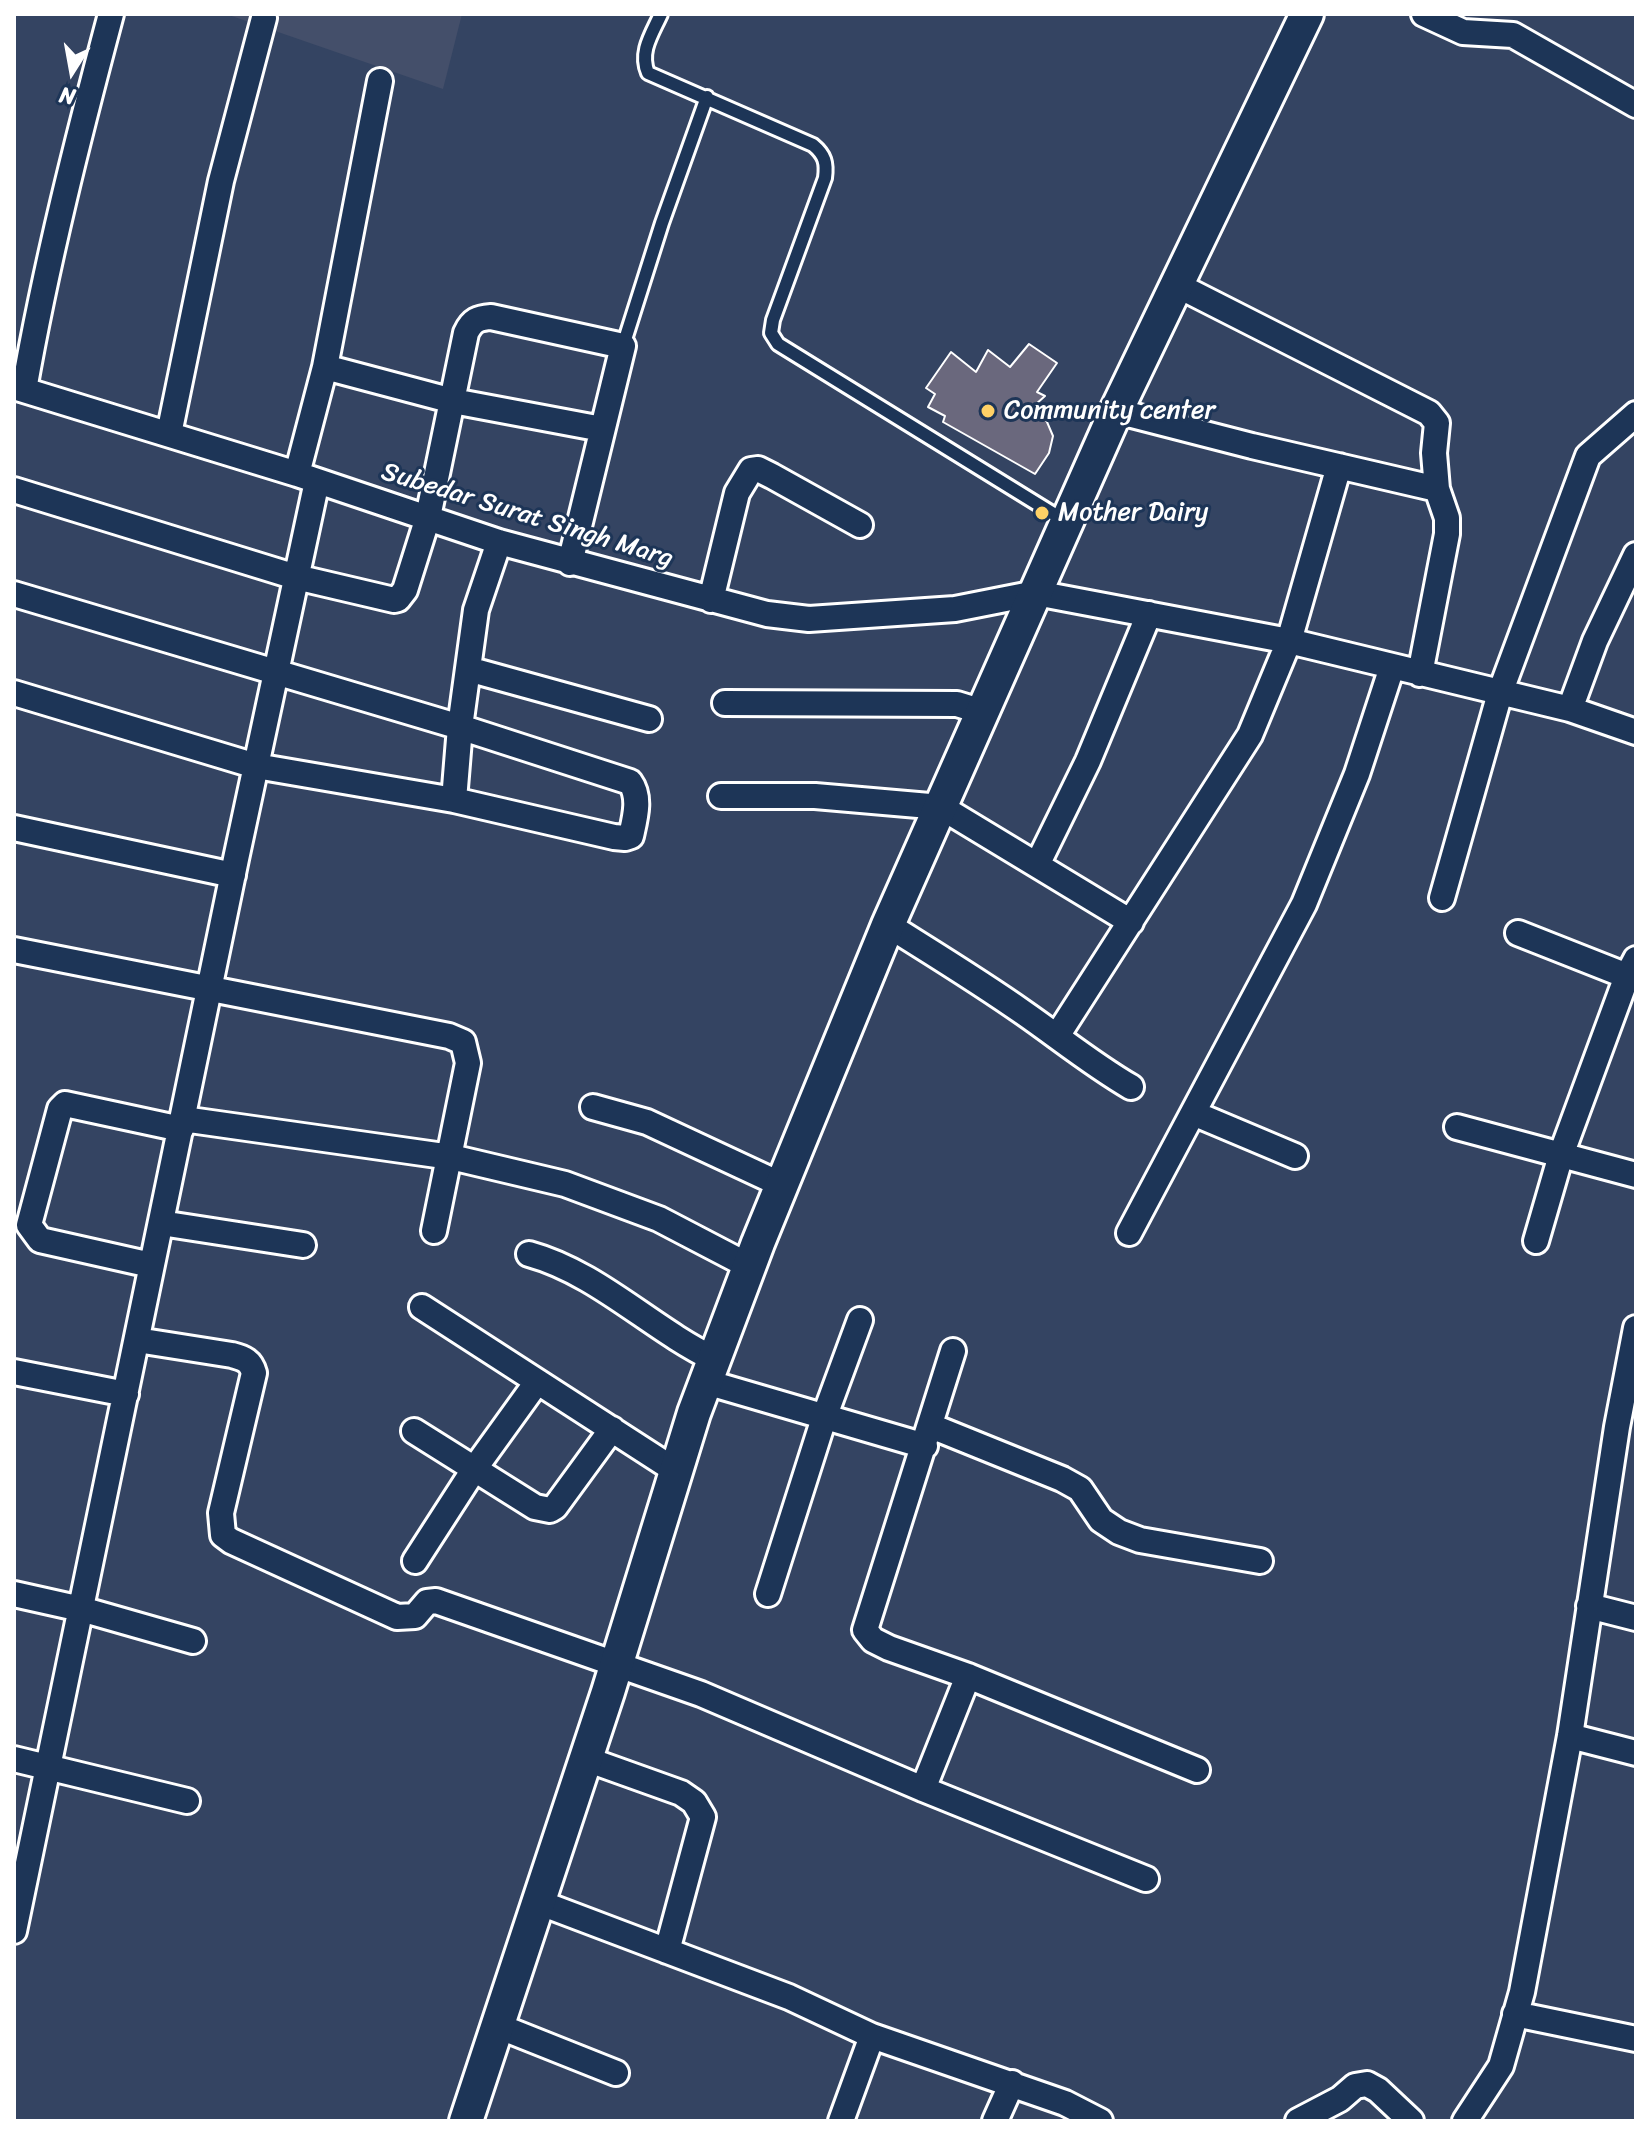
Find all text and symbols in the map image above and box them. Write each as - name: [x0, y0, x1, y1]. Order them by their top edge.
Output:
- north arrow: [32, 32, 112, 112]
- text: N: [56, 75, 79, 117]
- place label: Community center: [1004, 395, 1215, 427]
- marker: Community center: [979, 402, 997, 420]
- street label: Subedar Surat Singh Marg: [377, 457, 677, 575]
- place label: Mother Dairy: [1058, 497, 1208, 529]
- marker: Mother Dairy: [1033, 504, 1051, 522]

